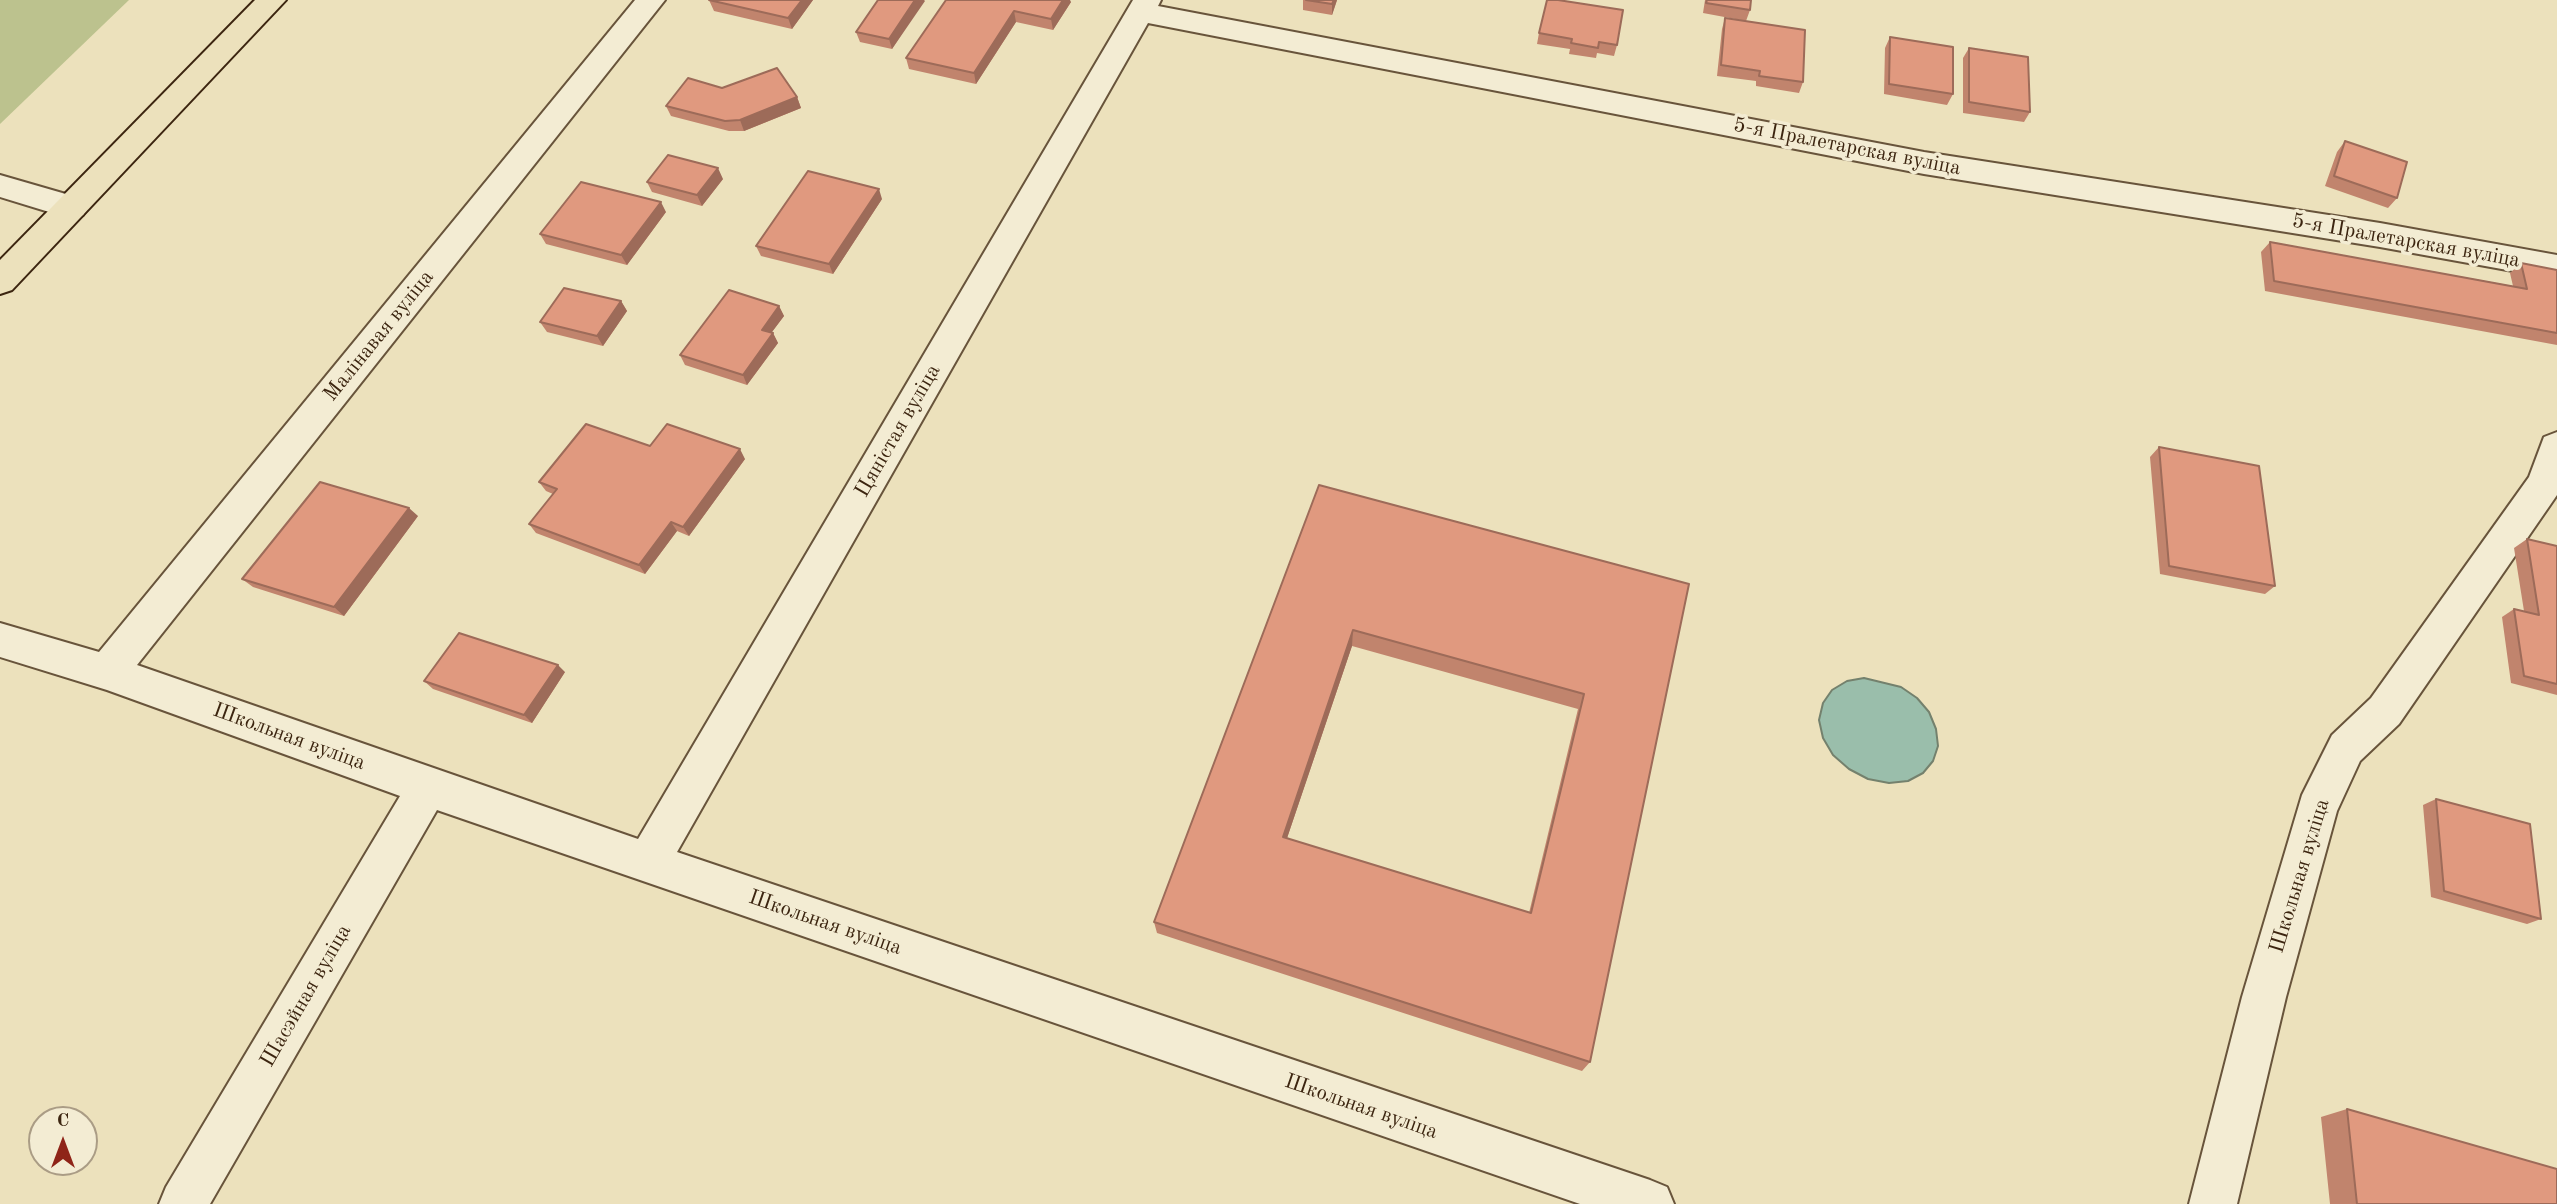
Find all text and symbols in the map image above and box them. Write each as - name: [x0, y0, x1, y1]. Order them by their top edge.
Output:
- street label: 5-я Пралетарская вуліца: [1731, 113, 1963, 181]
- street label: 5-я Пралетарская вуліца: [2290, 209, 2522, 273]
- street label: Малінавая вуліца: [318, 265, 440, 407]
- street label: Цяністая вуліца: [850, 360, 946, 502]
- street label: Школьная вуліца: [209, 698, 369, 776]
- street label: Школьная вуліца: [2265, 796, 2335, 956]
- street label: Школьная вуліца: [745, 885, 905, 961]
- street label: Шасэйная вуліца: [255, 920, 357, 1072]
- street label: Школьная вуліца: [1281, 1069, 1441, 1145]
- north arrow: [28, 1106, 98, 1176]
- text: С: [57, 1112, 69, 1131]

